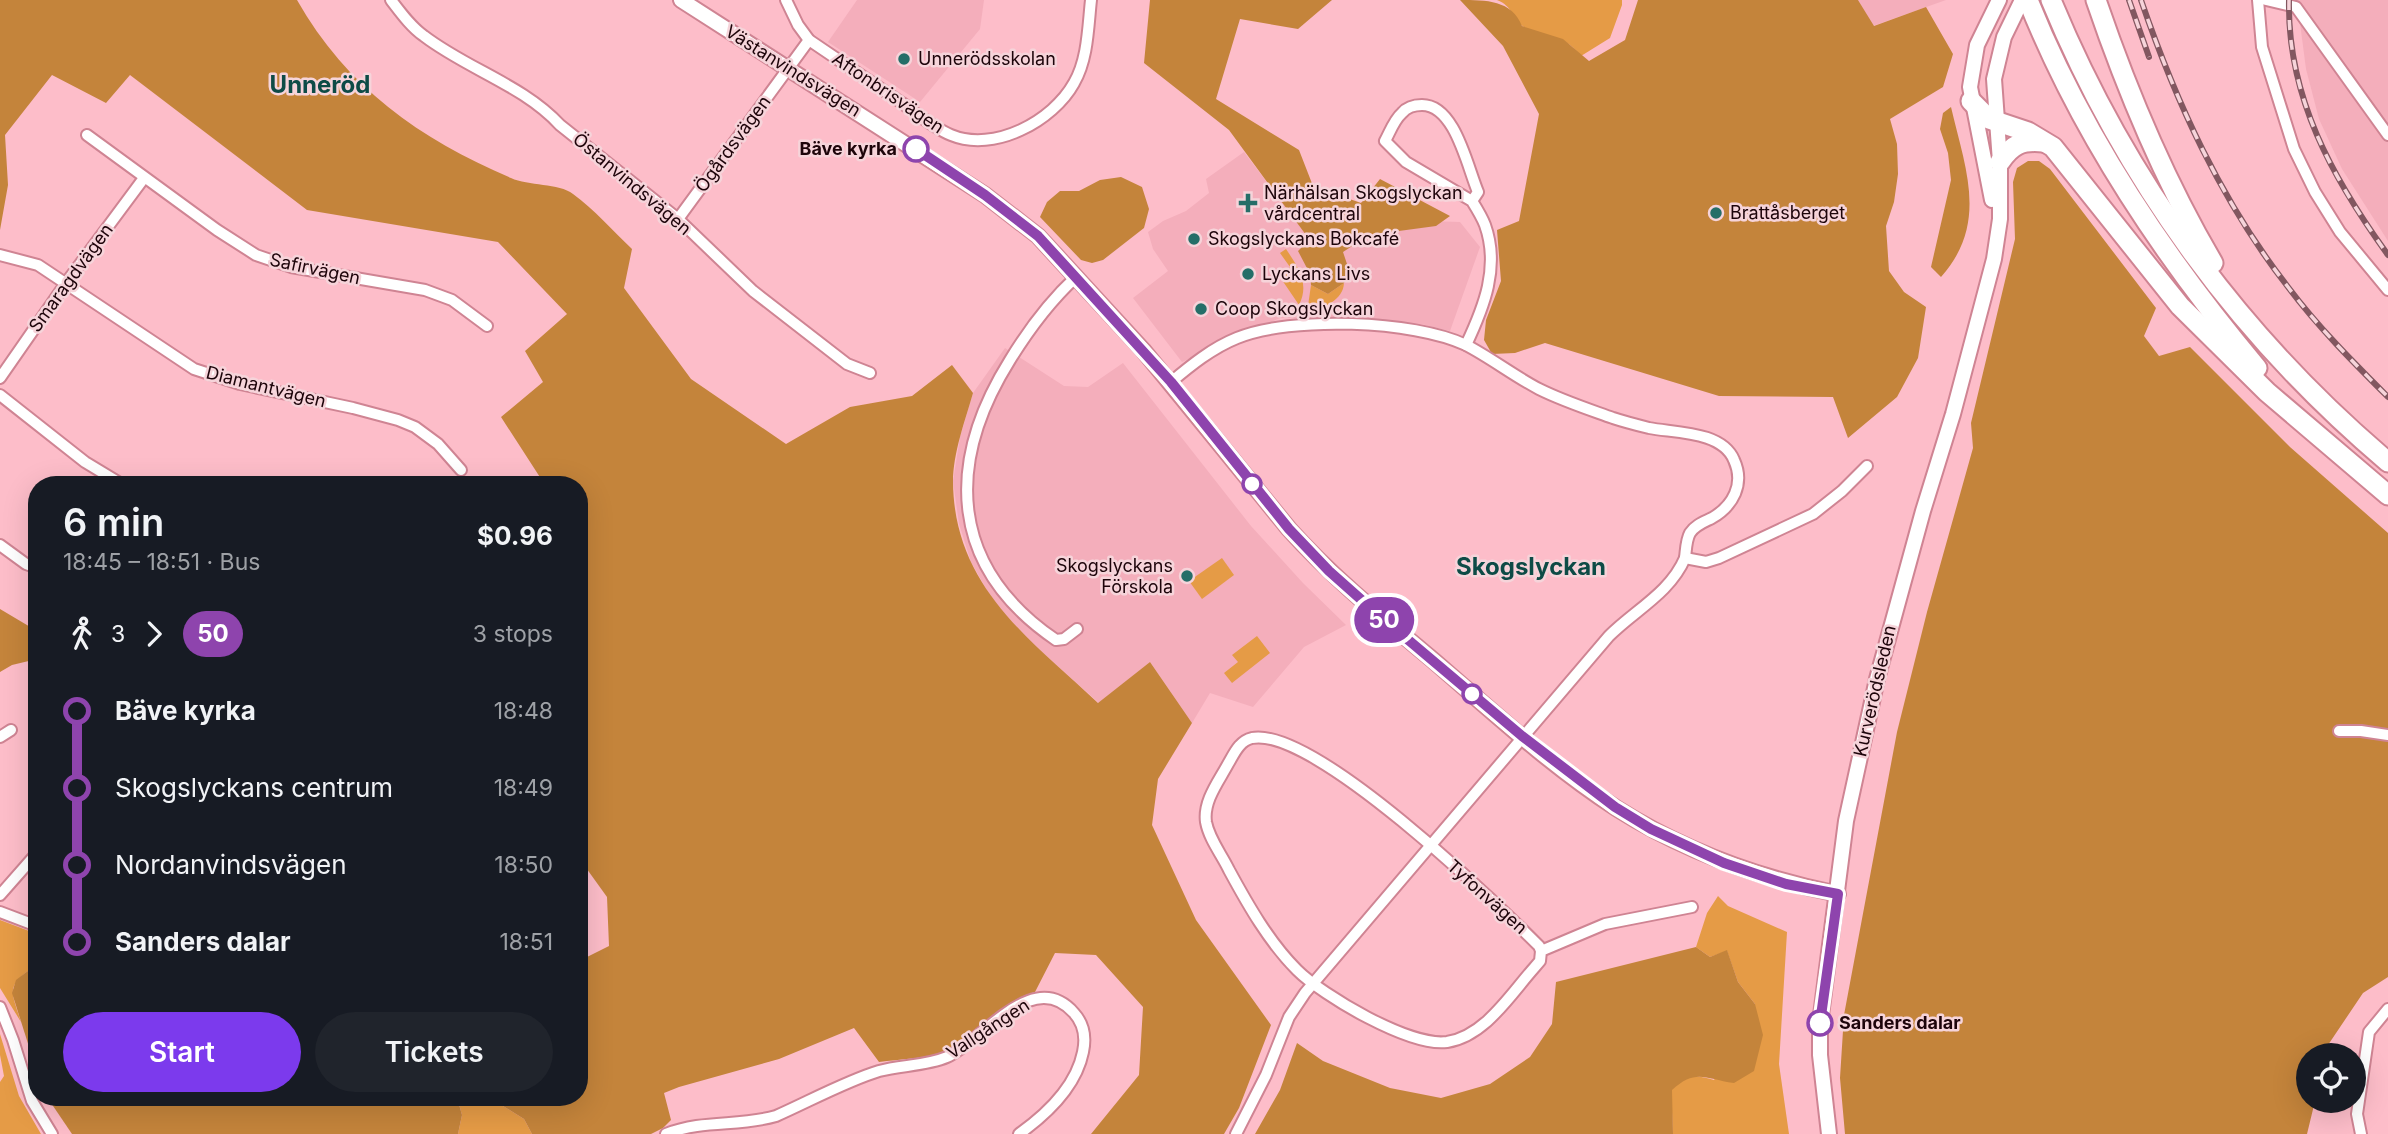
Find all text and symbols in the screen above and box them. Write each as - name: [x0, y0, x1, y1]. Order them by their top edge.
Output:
- street label: Västanvindsvägen: [722, 20, 865, 121]
- street label: Aftonbrisvägen: [829, 48, 948, 138]
- place label: Unnerödsskolan: [918, 48, 1056, 69]
- marker: Unnerödsskolan: [896, 51, 912, 67]
- district label: Unneröd: [270, 70, 370, 99]
- street label: Ögårdsvägen: [690, 91, 775, 196]
- street label: Östanvindsvägen: [569, 127, 696, 239]
- marker: Bäve kyrka: [903, 136, 929, 162]
- place label: Bäve kyrka: [800, 138, 897, 159]
- place label: Närhälsan Skogslyckan vårdcentral: [1264, 182, 1463, 224]
- marker: Närhälsan Skogslyckan vårdcentral: [1238, 193, 1258, 213]
- place label: Brattåsberget: [1730, 202, 1845, 223]
- marker: Brattåsberget: [1708, 205, 1724, 221]
- street label: Smaragdvägen: [24, 219, 117, 336]
- place label: Skogslyckans Bokcafé: [1208, 228, 1399, 249]
- marker: Skogslyckans Bokcafé: [1186, 231, 1202, 247]
- street label: Safirvägen: [268, 249, 362, 288]
- place label: Lyckans Livs: [1262, 263, 1370, 284]
- marker: Lyckans Livs: [1240, 266, 1256, 282]
- place label: Coop Skogslyckan: [1215, 298, 1373, 319]
- marker: Coop Skogslyckan: [1193, 301, 1209, 317]
- street label: Diamantvägen: [204, 362, 328, 412]
- unlabelled marker: [1242, 474, 1262, 494]
- text: 6 min: [63, 499, 164, 545]
- text: $0.96: [477, 520, 553, 551]
- text: 18:45 – 18:51 · Bus: [63, 548, 260, 576]
- district label: Skogslyckan: [1456, 552, 1606, 581]
- place label: Skogslyckans Förskola: [1056, 555, 1173, 597]
- marker: Skogslyckans Förskola: [1179, 568, 1195, 584]
- line badge: 50: [1352, 597, 1416, 643]
- text: 50: [1368, 605, 1400, 634]
- icon: walk: [63, 615, 101, 653]
- icon: forward: [135, 615, 173, 653]
- text: 50: [197, 619, 229, 648]
- text: 3: [111, 620, 125, 648]
- text: 3 stops: [473, 620, 553, 648]
- street label: Kurverödsleden: [1849, 623, 1900, 759]
- unlabelled marker: [1462, 684, 1482, 704]
- text: Bäve kyrka: [115, 695, 256, 726]
- text: 18:48: [494, 697, 553, 725]
- text: Skogslyckans centrum: [115, 772, 393, 803]
- text: 18:49: [494, 774, 553, 802]
- text: Nordanvindsvägen: [115, 849, 347, 880]
- text: 18:50: [494, 851, 553, 879]
- street label: Tyfonvägen: [1443, 855, 1532, 938]
- text: Sanders dalar: [115, 926, 291, 957]
- text: 18:51: [499, 928, 553, 956]
- street label: Vallgången: [942, 994, 1033, 1063]
- marker: Sanders dalar: [1807, 1010, 1833, 1036]
- button: Start: [63, 1012, 301, 1092]
- button: Tickets: [315, 1012, 553, 1092]
- place label: Sanders dalar: [1839, 1012, 1961, 1033]
- map controls: [2296, 1043, 2366, 1113]
- button: locate: [2296, 1043, 2366, 1113]

